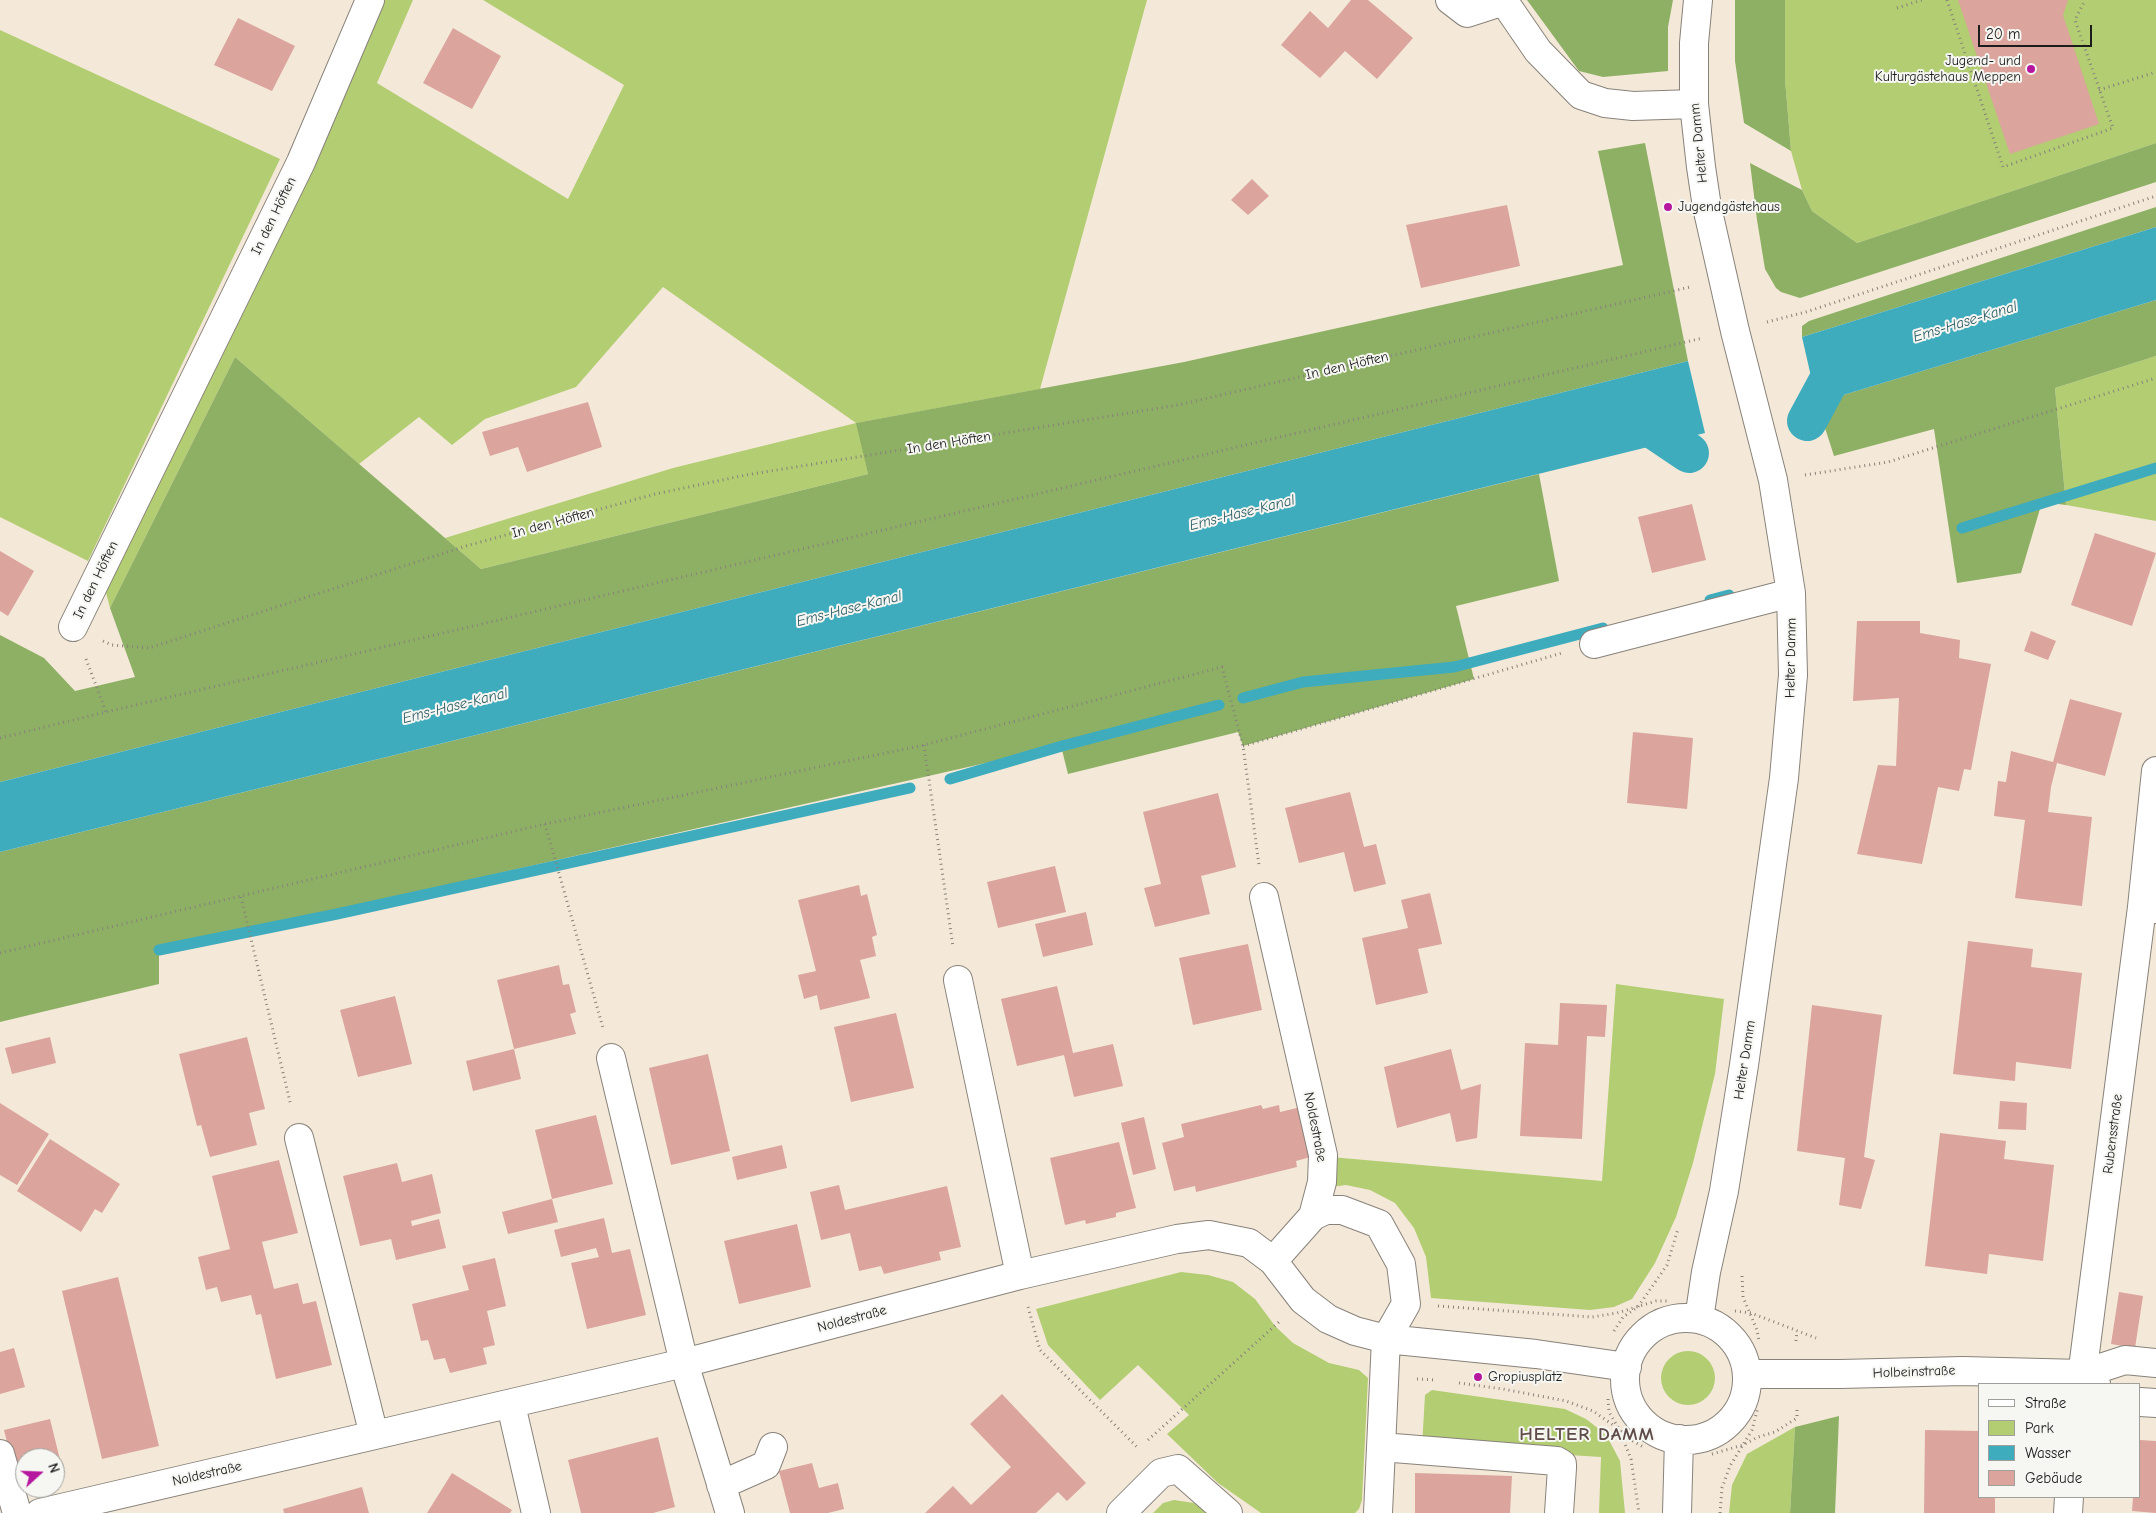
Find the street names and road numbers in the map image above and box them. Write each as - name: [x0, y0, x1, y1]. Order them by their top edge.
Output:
- street label: Helter Damm: [1686, 102, 1712, 184]
- street label: In den Höften: [248, 174, 300, 258]
- street label: In den Höften: [1304, 348, 1390, 384]
- street label: In den Höften: [906, 428, 992, 458]
- street label: In den Höften: [510, 504, 596, 542]
- street label: In den Höften: [70, 538, 122, 622]
- street label: Helter Damm: [1782, 618, 1800, 698]
- street label: Helter Damm: [1730, 1019, 1760, 1101]
- street label: Noldestraße: [1300, 1091, 1330, 1163]
- street label: Rubensstraße: [2100, 1093, 2126, 1175]
- street label: Noldestraße: [816, 1302, 888, 1336]
- street label: Holbeinstraße: [1872, 1362, 1956, 1382]
- street label: Noldestraße: [171, 1458, 243, 1490]

